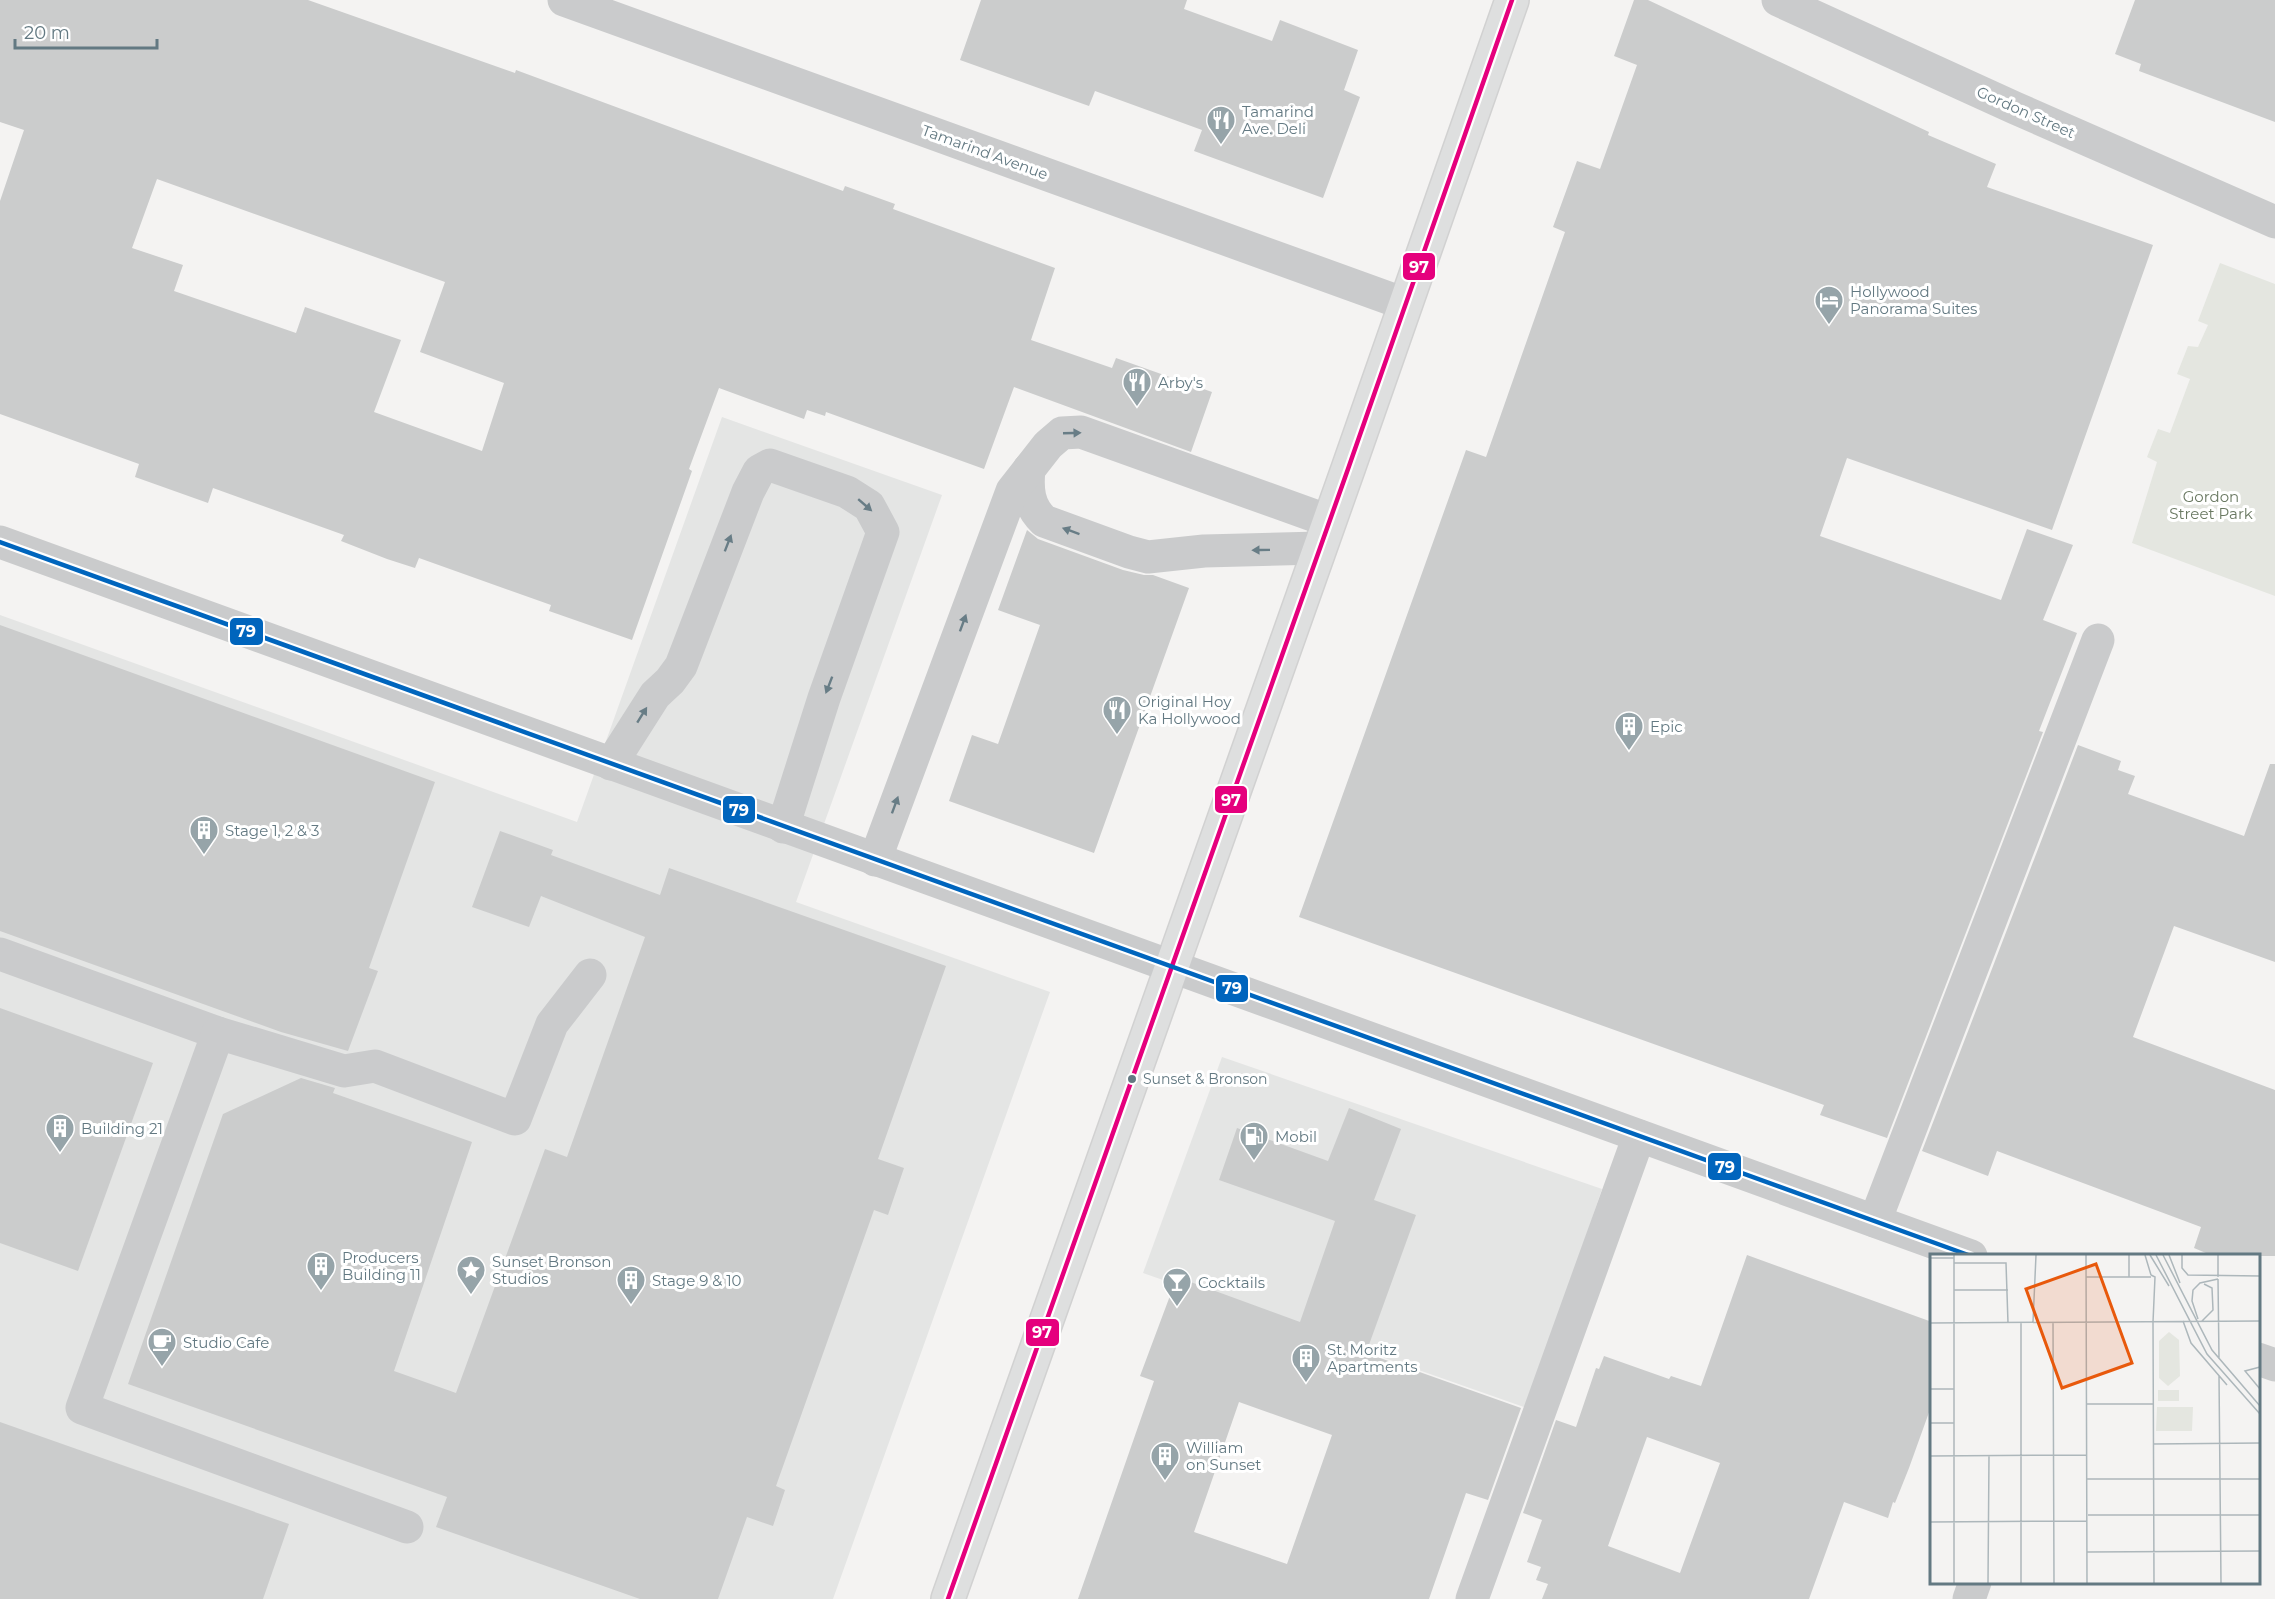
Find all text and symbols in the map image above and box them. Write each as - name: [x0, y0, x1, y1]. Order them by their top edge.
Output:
- scale bar: [15, 12, 158, 50]
- text: 20 m: [24, 22, 70, 44]
- street label: Gordon Street: [1974, 82, 2078, 142]
- place label: Tamarind Ave. Deli: [1242, 102, 1314, 138]
- restaurant icon: Tamarind Ave. Deli: [1205, 104, 1237, 146]
- street label: Tamarind Avenue: [919, 120, 1051, 184]
- line badge: 97: [1402, 252, 1436, 281]
- text: 97: [1409, 258, 1429, 277]
- place label: Hollywood Panorama Suites: [1850, 282, 1977, 318]
- hotel icon: Hollywood Panorama Suites: [1813, 284, 1845, 326]
- restaurant icon: Arby's: [1121, 366, 1153, 408]
- place label: Arby's: [1158, 373, 1203, 392]
- one-way arrow: [1063, 429, 1082, 438]
- park label: Gordon Street Park: [2169, 487, 2253, 523]
- one-way arrow: [857, 498, 872, 512]
- one-way arrow: [1062, 526, 1080, 535]
- one-way arrow: [724, 533, 734, 551]
- one-way arrow: [1251, 545, 1270, 554]
- one-way arrow: [958, 613, 968, 631]
- line badge: 79: [229, 617, 264, 646]
- text: 79: [236, 622, 256, 641]
- one-way arrow: [823, 676, 833, 694]
- place label: Original Hoy Ka Hollywood: [1138, 692, 1241, 728]
- restaurant icon: Original Hoy Ka Hollywood: [1101, 694, 1133, 736]
- one-way arrow: [637, 707, 648, 723]
- building icon: Epic: [1613, 710, 1645, 752]
- place label: Epic: [1650, 717, 1683, 736]
- line badge: 97: [1214, 785, 1248, 814]
- text: 97: [1221, 791, 1241, 810]
- line badge: 79: [722, 795, 756, 824]
- one-way arrow: [890, 796, 900, 814]
- text: 79: [729, 801, 749, 820]
- building icon: Stage 1, 2 & 3: [188, 814, 220, 856]
- place label: Stage 1, 2 & 3: [225, 821, 320, 840]
- line badge: 79: [1215, 974, 1249, 1003]
- text: 79: [1222, 979, 1242, 998]
- place label: Sunset & Bronson: [1143, 1070, 1267, 1088]
- marker: Sunset & Bronson: [1126, 1073, 1138, 1085]
- building icon: Building 21: [44, 1112, 76, 1154]
- place label: Building 21: [81, 1119, 163, 1138]
- fuel station icon: Mobil: [1238, 1120, 1270, 1162]
- place label: Mobil: [1275, 1127, 1317, 1146]
- line badge: 79: [1707, 1152, 1742, 1181]
- text: 79: [1715, 1158, 1735, 1177]
- place label: Producers Building 11: [342, 1248, 421, 1284]
- building icon: Producers Building 11: [305, 1250, 337, 1292]
- place label: Sunset Bronson Studios: [492, 1252, 611, 1288]
- place icon: Sunset Bronson Studios: [455, 1254, 487, 1296]
- inset map: [1930, 1254, 2260, 1584]
- building icon: Stage 9 & 10: [615, 1264, 647, 1306]
- bar icon: Cocktails: [1161, 1266, 1193, 1308]
- place label: Stage 9 & 10: [652, 1271, 742, 1290]
- place label: Cocktails: [1198, 1273, 1265, 1292]
- line badge: 97: [1025, 1318, 1060, 1347]
- text: 97: [1032, 1323, 1052, 1342]
- cafe icon: Studio Cafe: [146, 1326, 178, 1368]
- place label: Studio Cafe: [183, 1333, 269, 1352]
- place label: St. Moritz Apartments: [1327, 1340, 1418, 1376]
- building icon: St. Moritz Apartments: [1290, 1342, 1322, 1384]
- place label: William on Sunset: [1186, 1438, 1261, 1474]
- building icon: William on Sunset: [1149, 1440, 1181, 1482]

